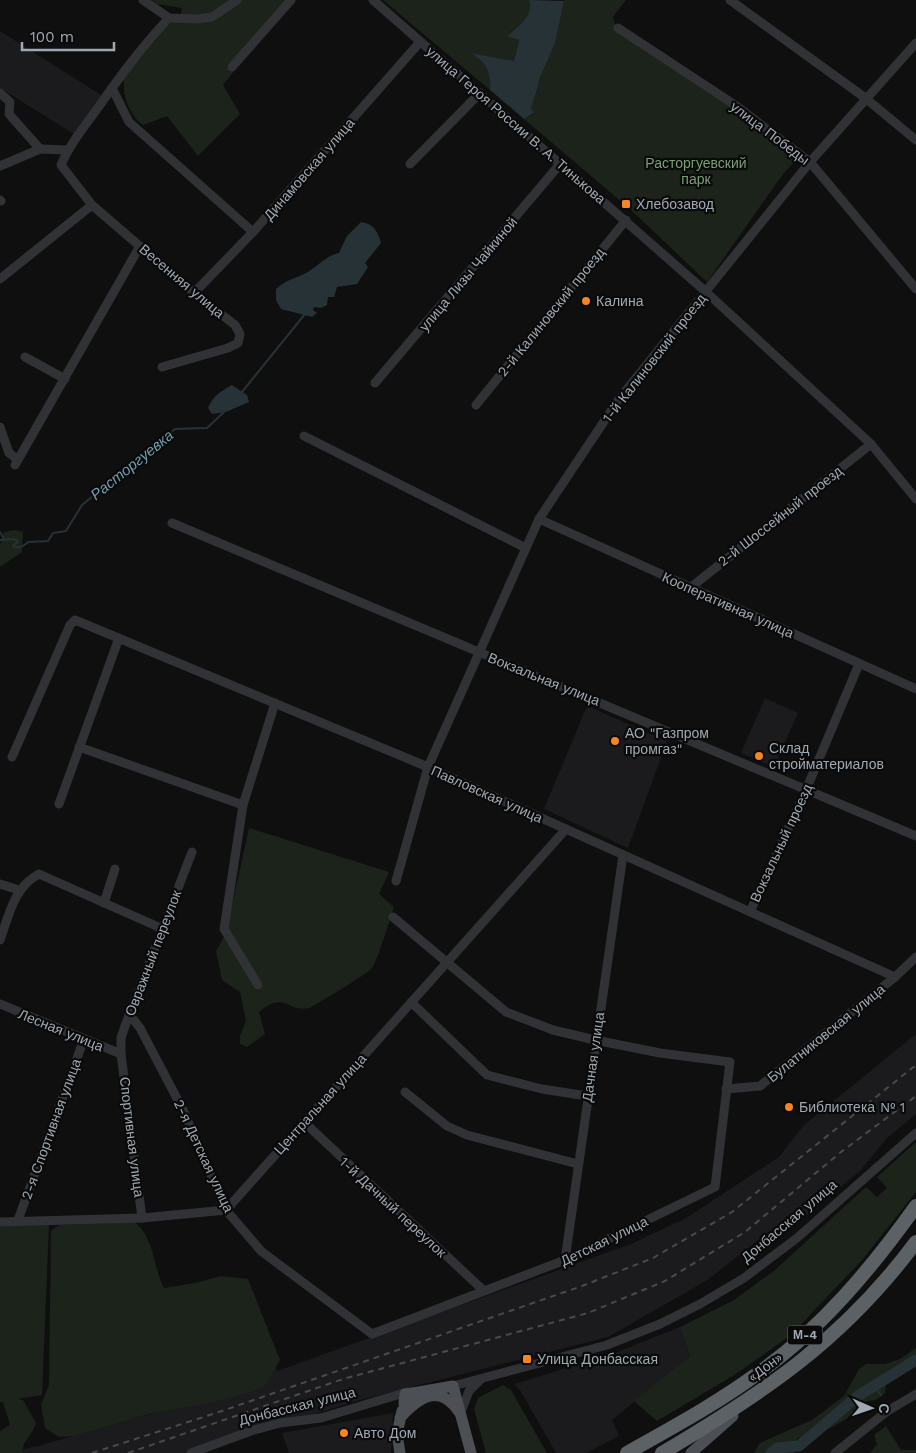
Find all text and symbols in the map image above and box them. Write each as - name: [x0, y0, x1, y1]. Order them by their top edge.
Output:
- scale bar: [22, 20, 115, 52]
- text: 100 m: [30, 28, 74, 46]
- street label: улица Героя России В. А. Тинькова: [423, 43, 609, 207]
- street label: улица Победы: [727, 98, 813, 168]
- street label: Динамовская улица: [260, 115, 358, 223]
- park label: Расторгуевский парк: [645, 155, 747, 187]
- place label: Хлебозавод: [636, 196, 714, 212]
- marker: Хлебозавод: [620, 198, 632, 210]
- street label: улица Лизы Чайкиной: [416, 214, 520, 334]
- street label: Весенняя улица: [136, 241, 228, 321]
- street label: 2-й Калиновский проезд: [494, 244, 608, 380]
- street label: 1-й Калиновский проезд: [599, 291, 709, 425]
- place label: Калина: [596, 293, 644, 309]
- marker: Калина: [580, 295, 592, 307]
- water label: Расторгуевка: [87, 426, 177, 504]
- street label: 2-й Шоссейный проезд: [715, 463, 845, 569]
- street label: Кооперативная улица: [660, 569, 796, 641]
- street label: Вокзальная улица: [486, 649, 603, 709]
- place label: АО "Газпром промгаз": [625, 725, 709, 757]
- marker: АО "Газпром промгаз": [609, 735, 621, 747]
- place label: Склад стройматериалов: [769, 740, 884, 772]
- marker: Склад стройматериалов: [753, 750, 765, 762]
- street label: Павловская улица: [429, 762, 545, 826]
- street label: Вокзальный проезд: [747, 781, 815, 905]
- street label: Овражный переулок: [122, 887, 185, 1018]
- street label: Булатниковская улица: [764, 981, 888, 1085]
- street label: Лесная улица: [16, 1006, 106, 1054]
- street label: Дачная улица: [579, 1011, 607, 1103]
- street label: Центральная улица: [271, 1050, 369, 1158]
- street label: 2-я Спортивная улица: [18, 1056, 84, 1201]
- street label: Спортивная улица: [117, 1076, 147, 1198]
- street label: 2-я Детская улица: [171, 1097, 237, 1215]
- place label: Библиотека № 1: [799, 1099, 905, 1115]
- marker: Библиотека № 1: [783, 1101, 795, 1113]
- street label: 1-й Дачный переулок: [337, 1154, 450, 1261]
- street label: Донбасская улица: [738, 1176, 840, 1266]
- street label: Детская улица: [558, 1213, 650, 1269]
- road number: М-4: [788, 1326, 822, 1344]
- street label: «Дон»: [745, 1349, 785, 1385]
- place label: Улица Донбасская: [537, 1351, 658, 1367]
- marker: Улица Донбасская: [521, 1353, 533, 1365]
- north arrow: [846, 1383, 896, 1433]
- street label: Донбасская улица: [237, 1384, 357, 1428]
- text: С: [876, 1403, 892, 1414]
- place label: Авто Дом: [354, 1425, 416, 1441]
- marker: Авто Дом: [338, 1427, 350, 1439]

